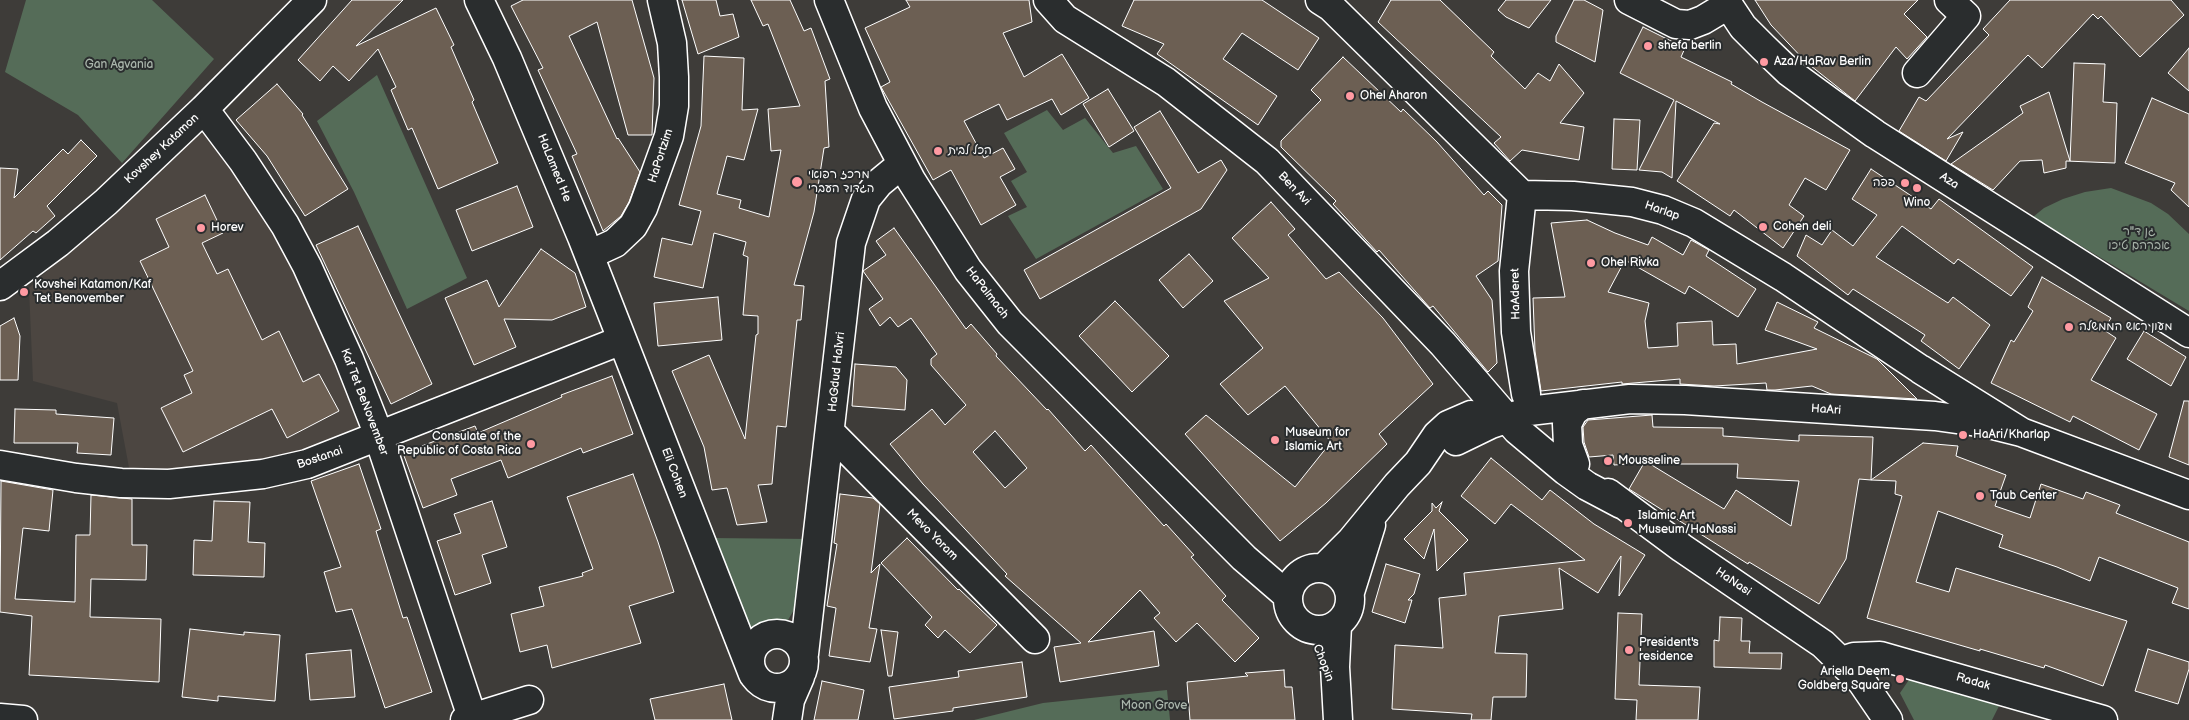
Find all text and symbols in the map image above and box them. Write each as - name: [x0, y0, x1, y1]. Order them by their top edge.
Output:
- place label: shefa berlin: [1658, 39, 1721, 53]
- marker: shefa berlin: [1642, 40, 1654, 52]
- place label: Aza/HaRav Berlin: [1774, 55, 1871, 69]
- marker: Aza/HaRav Berlin: [1758, 56, 1770, 68]
- park label: Gan Agvania: [85, 58, 153, 72]
- place label: Ohel Aharon: [1360, 89, 1427, 103]
- marker: Ohel Aharon: [1344, 90, 1356, 102]
- street label: Kovshey Katamon: [122, 111, 202, 187]
- street label: HaPortzim: [645, 127, 677, 185]
- street label: HaLamed He: [534, 132, 574, 204]
- place label: הכל לבית: [948, 144, 992, 158]
- marker: הכל לבית: [932, 145, 944, 157]
- place label: מרכז רפואי הגדוד העברי: [808, 168, 874, 196]
- street label: Ben Avi: [1275, 169, 1313, 209]
- street label: Aza: [1937, 170, 1961, 192]
- marker: מרכז רפואי הגדוד העברי: [790, 175, 804, 189]
- place label: פפה: [1873, 176, 1895, 190]
- marker: פפה: [1899, 177, 1911, 189]
- marker: Wino: [1911, 182, 1923, 194]
- place label: Wino: [1904, 196, 1930, 210]
- street label: Harlap: [1643, 198, 1681, 224]
- place label: Cohen deli: [1773, 220, 1832, 234]
- place label: Horev: [211, 221, 243, 235]
- marker: Cohen deli: [1757, 221, 1769, 233]
- marker: Horev: [195, 222, 207, 234]
- park label: גן ד"ר אברהם טיכו: [2108, 225, 2170, 253]
- place label: Ohel Rivka: [1601, 256, 1659, 270]
- marker: Ohel Rivka: [1585, 257, 1597, 269]
- street label: HaPalmach: [962, 264, 1012, 322]
- street label: HaAderet: [1508, 268, 1524, 320]
- place label: Kovshei Katamon/Kaf Tet Benovember: [34, 278, 151, 306]
- marker: Kovshei Katamon/Kaf Tet Benovember: [18, 286, 30, 298]
- place label: מעון ראש הממשלה: [2079, 320, 2172, 334]
- marker: מעון ראש הממשלה: [2063, 321, 2075, 333]
- street label: HaGdud HaIvri: [826, 331, 848, 413]
- street label: Kaf Tet BeNovember: [337, 346, 391, 458]
- street label: HaAri: [1811, 402, 1841, 418]
- place label: Museum for Islamic Art: [1285, 426, 1349, 454]
- place label: HaAri/Kharlap: [1973, 428, 2050, 442]
- marker: HaAri/Kharlap: [1957, 429, 1969, 441]
- place label: Consulate of the Republic of Costa Rica: [397, 430, 521, 458]
- marker: Museum for Islamic Art: [1269, 434, 1281, 446]
- marker: Consulate of the Republic of Costa Rica: [525, 438, 537, 450]
- street label: Bostanai: [295, 443, 345, 473]
- street label: Eli Cohen: [658, 446, 690, 500]
- place label: Mousseline: [1618, 454, 1680, 468]
- marker: Mousseline: [1602, 455, 1614, 467]
- place label: Taub Center: [1990, 489, 2057, 503]
- marker: Taub Center: [1974, 490, 1986, 502]
- street label: Mevo Yoram: [903, 506, 961, 564]
- place label: Islamic Art Museum/HaNassi: [1638, 509, 1736, 537]
- marker: Islamic Art Museum/HaNassi: [1622, 517, 1634, 529]
- street label: HaNasi: [1712, 565, 1754, 599]
- place label: President's residence: [1639, 636, 1699, 664]
- street label: Chopin: [1309, 642, 1337, 684]
- marker: President's residence: [1623, 644, 1635, 656]
- place label: Ariella Deem Goldberg Square: [1798, 665, 1890, 693]
- street label: Radak: [1954, 670, 1992, 694]
- marker: Ariella Deem Goldberg Square: [1894, 673, 1906, 685]
- park label: Moon Grove: [1121, 699, 1187, 713]

